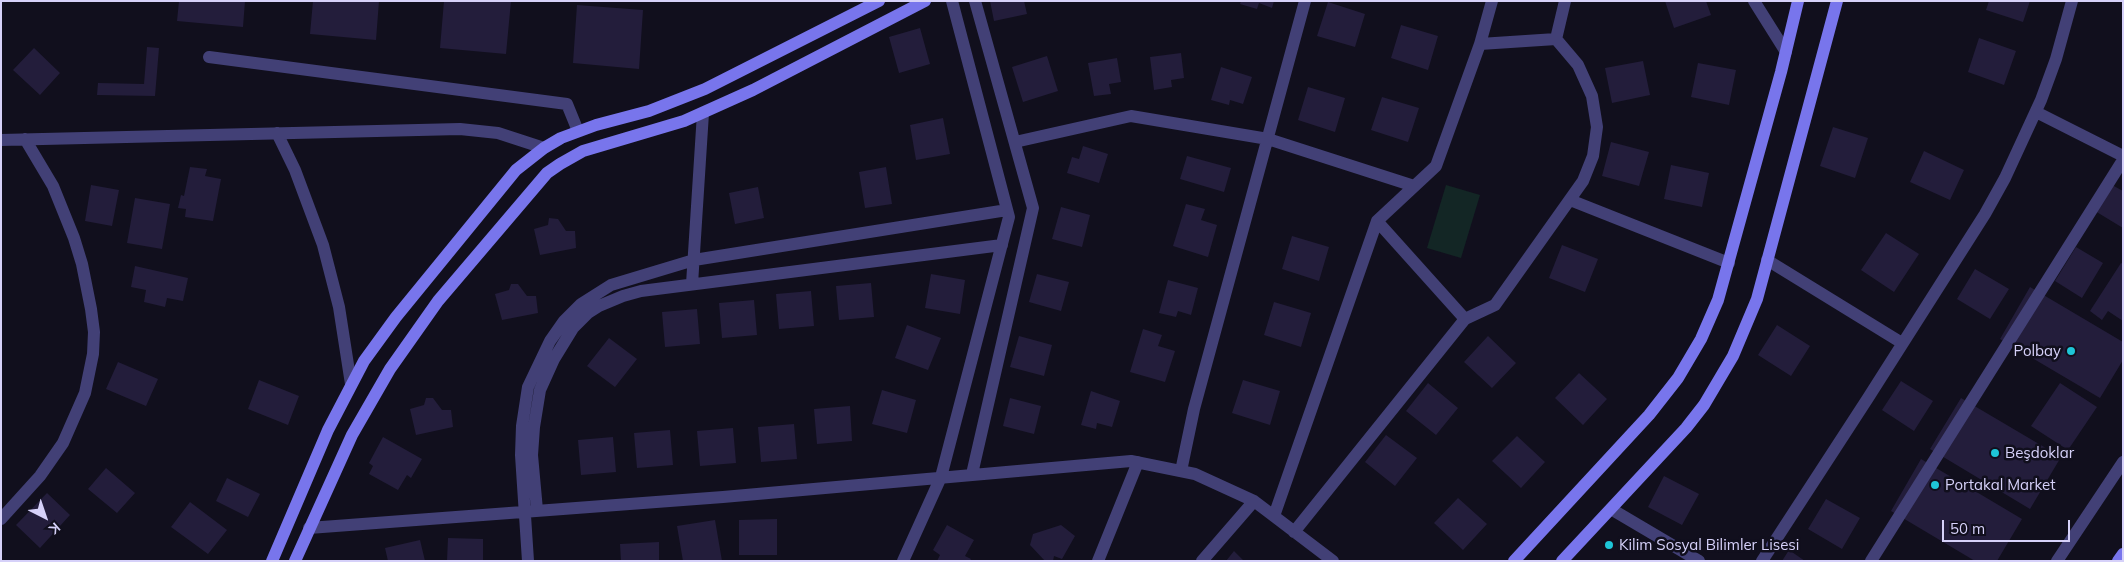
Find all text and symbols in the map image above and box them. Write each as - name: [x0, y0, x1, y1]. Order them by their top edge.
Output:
- place label: Polbay: [2014, 342, 2061, 360]
- marker: Polbay: [2065, 345, 2077, 357]
- place label: Beşdoklar: [2005, 444, 2074, 462]
- marker: Beşdoklar: [1989, 447, 2001, 459]
- place label: Portakal Market: [1945, 476, 2055, 494]
- marker: Portakal Market: [1929, 479, 1941, 491]
- north arrow: [20, 492, 70, 542]
- scale bar: [1944, 510, 2072, 542]
- text: K: [45, 518, 64, 538]
- text: 50 m: [1950, 519, 1985, 538]
- place label: Kilim Sosyal Bilimler Lisesi: [1619, 536, 1799, 554]
- marker: Kilim Sosyal Bilimler Lisesi: [1603, 539, 1615, 551]

